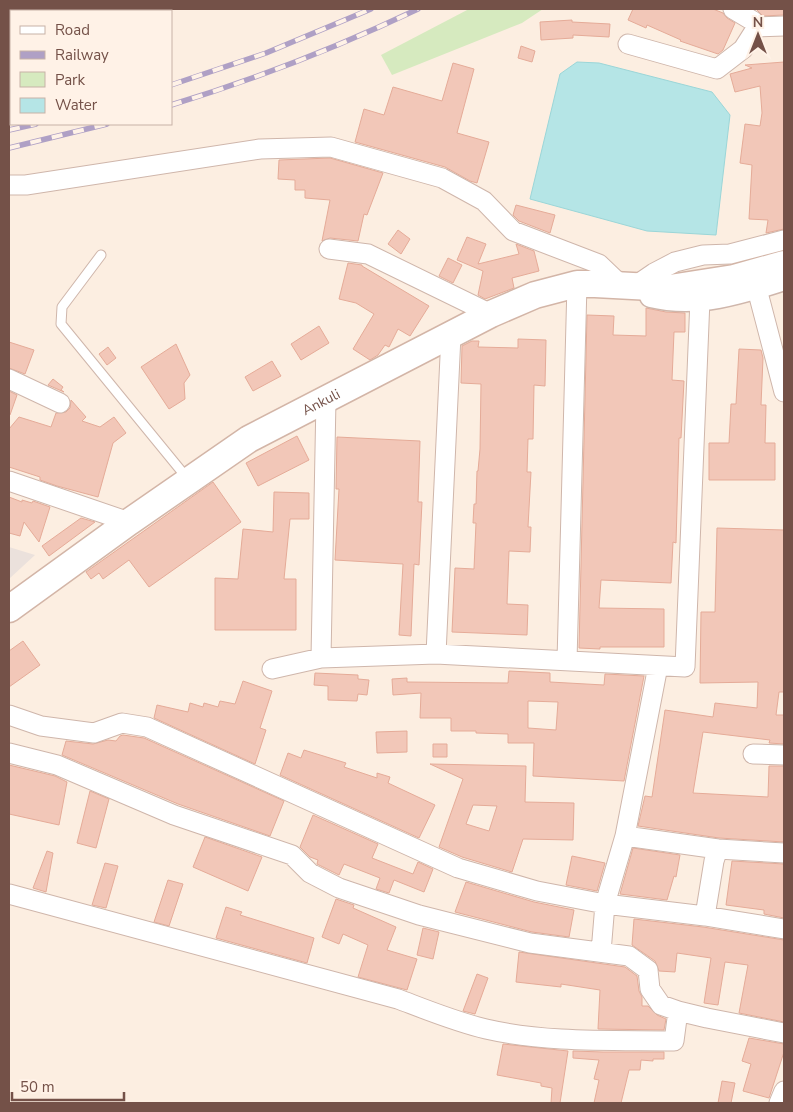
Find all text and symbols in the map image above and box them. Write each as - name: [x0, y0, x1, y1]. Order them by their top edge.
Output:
- legend: [10, 10, 172, 125]
- north arrow: [733, 10, 783, 60]
- text: N: [753, 13, 763, 32]
- text: Road: [55, 20, 90, 40]
- text: Railway: [55, 45, 109, 65]
- text: Park: [55, 70, 85, 90]
- text: Water: [55, 95, 98, 115]
- street label: Ankuli: [299, 384, 343, 420]
- scale bar: [12, 1070, 125, 1102]
- text: 50 m: [20, 1077, 55, 1097]

